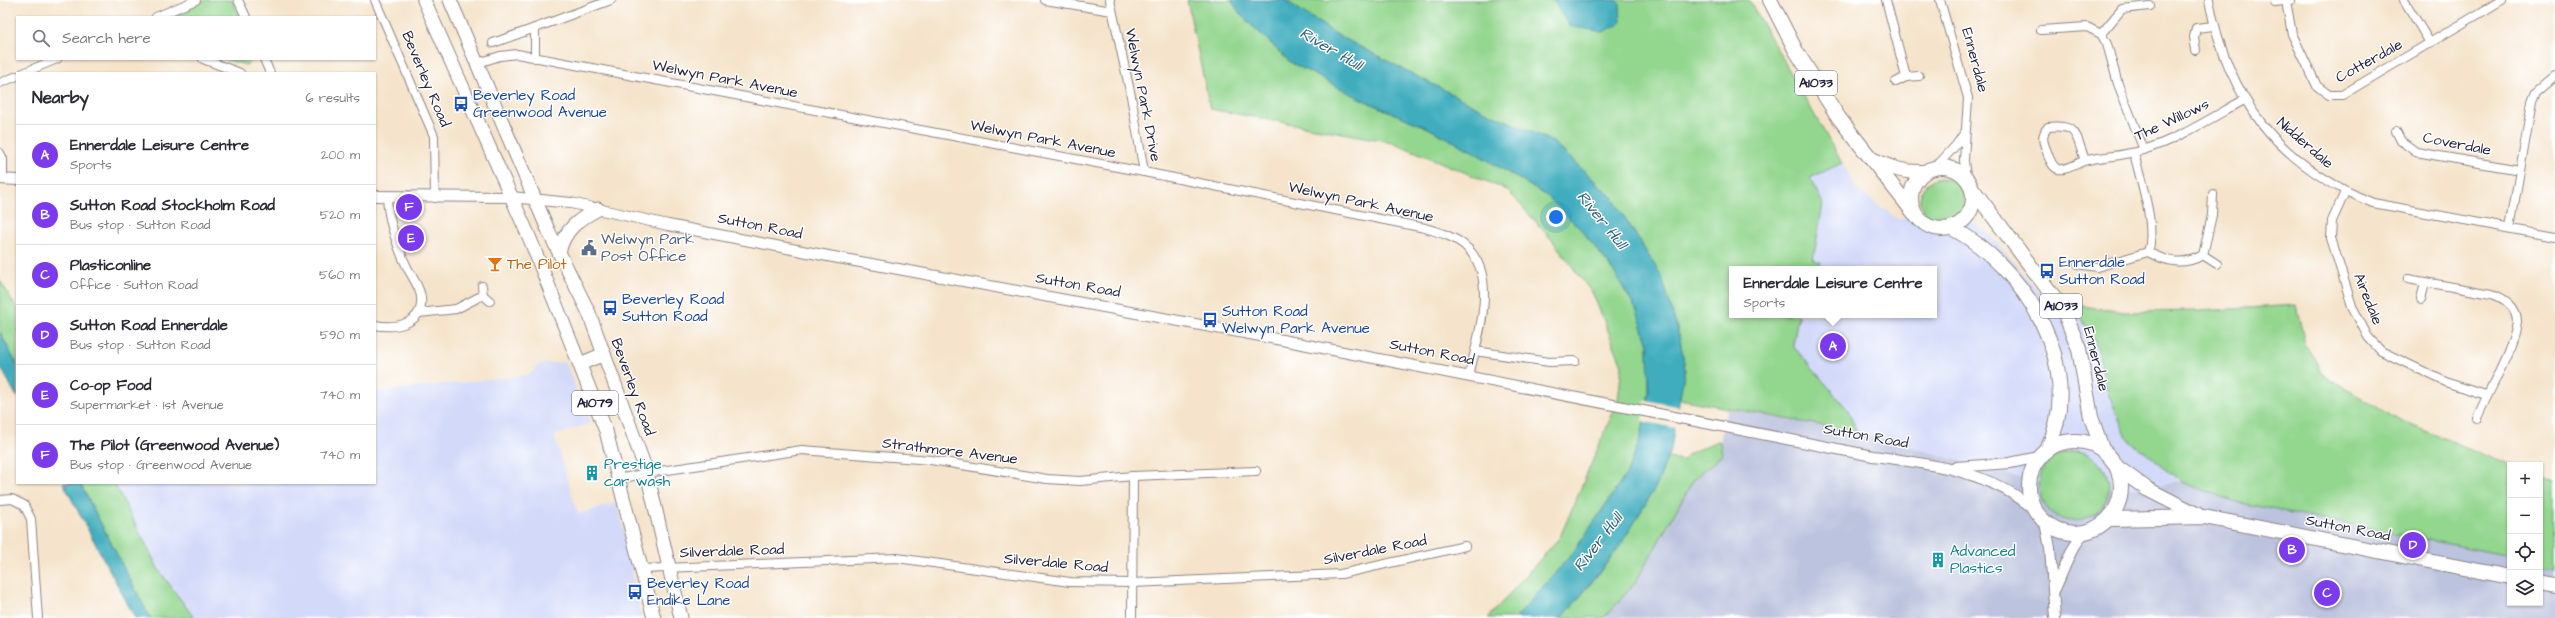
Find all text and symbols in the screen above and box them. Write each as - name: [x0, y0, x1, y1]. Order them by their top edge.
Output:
- search box: [16, 16, 376, 60]
- water label: River Hull: [1296, 22, 1368, 77]
- street label: Ennerdale: [1956, 25, 1994, 95]
- icon: search: [30, 27, 52, 49]
- street label: Welwyn Park Drive: [1119, 27, 1166, 164]
- text: Search here: [62, 28, 151, 49]
- street label: Beverley Road: [395, 28, 456, 131]
- street label: Cotterdale: [2332, 34, 2406, 88]
- street label: Welwyn Park Avenue: [650, 55, 800, 104]
- road number: A1033: [1795, 71, 1837, 95]
- place label: Beverley Road Greenwood Avenue: [473, 85, 607, 123]
- text: Nearby: [32, 86, 89, 110]
- text: 6 results: [305, 89, 360, 107]
- street label: The Willows: [2131, 93, 2213, 146]
- bus stop icon: Beverley Road Greenwood Avenue: [452, 95, 470, 113]
- street label: Nidderdale: [2272, 112, 2338, 174]
- street label: Welwyn Park Avenue: [968, 115, 1118, 164]
- street label: Coverdale: [2421, 127, 2493, 161]
- text: Ennerdale Leisure Centre: [70, 135, 249, 156]
- text: A: [41, 146, 49, 164]
- text: 200 m: [321, 146, 360, 164]
- text: Sports: [70, 156, 112, 174]
- street label: Welwyn Park Avenue: [1286, 176, 1436, 229]
- water label: River Hull: [1572, 186, 1634, 256]
- pin: F: [396, 192, 422, 222]
- text: Sutton Road Stockholm Road: [70, 195, 275, 216]
- text: B: [40, 206, 50, 224]
- text: 520 m: [320, 206, 360, 224]
- your location: [1546, 207, 1566, 227]
- street label: Sutton Road: [716, 208, 804, 245]
- text: Bus stop · Sutton Road: [70, 216, 211, 234]
- pin: E: [398, 223, 424, 253]
- place label: Welwyn Park Post Office: [601, 229, 694, 267]
- public building icon: Welwyn Park Post Office: [580, 239, 598, 257]
- place label: Ennerdale Sutton Road: [2059, 252, 2145, 290]
- place label: The Pilot: [507, 254, 567, 275]
- text: Plasticonline: [70, 255, 151, 276]
- bar icon: The Pilot: [486, 255, 504, 273]
- bus stop icon: Ennerdale Sutton Road: [2038, 262, 2056, 280]
- text: C: [40, 266, 50, 284]
- text: 560 m: [319, 266, 360, 284]
- popup: [1729, 266, 1937, 318]
- street label: Sutton Road: [1034, 267, 1122, 303]
- street label: Airedale: [2348, 270, 2388, 328]
- text: Ennerdale Leisure Centre: [1743, 273, 1923, 294]
- text: Office · Sutton Road: [70, 276, 198, 294]
- place label: Beverley Road Sutton Road: [622, 289, 724, 327]
- text: Sports: [1743, 294, 1785, 312]
- road number: A1033: [2040, 294, 2082, 318]
- bus stop icon: Beverley Road Sutton Road: [601, 299, 619, 317]
- place label: Sutton Road Welwyn Park Avenue: [1222, 301, 1370, 340]
- bus stop icon: Sutton Road Welwyn Park Avenue: [1201, 311, 1219, 329]
- text: Sutton Road Ennerdale: [70, 315, 228, 336]
- street label: Ennerdale: [2078, 324, 2114, 394]
- text: D: [41, 326, 49, 344]
- text: 590 m: [320, 326, 360, 344]
- pin: A: [1820, 331, 1846, 361]
- street label: Sutton Road: [1388, 334, 1476, 371]
- street label: Beverley Road: [605, 335, 660, 439]
- text: Bus stop · Sutton Road: [70, 336, 211, 354]
- text: Co-op Food: [70, 375, 151, 396]
- text: E: [41, 386, 49, 404]
- text: 740 m: [320, 386, 360, 404]
- road number: A1079: [572, 391, 618, 415]
- text: Supermarket · 1st Avenue: [70, 396, 224, 414]
- street label: Sutton Road: [1822, 418, 1910, 454]
- street label: Strathmore Avenue: [881, 432, 1019, 470]
- text: The Pilot (Greenwood Avenue): [70, 435, 279, 456]
- text: F: [40, 446, 50, 464]
- text: 740 m: [320, 446, 360, 464]
- place label: Prestige car wash: [604, 454, 671, 492]
- text: Bus stop · Greenwood Avenue: [70, 456, 252, 474]
- map controls: [2507, 462, 2543, 606]
- button: +: [2507, 462, 2543, 498]
- building icon: Prestige car wash: [583, 464, 601, 482]
- button: −: [2507, 498, 2543, 534]
- water label: River Hull: [1568, 506, 1629, 576]
- street label: Sutton Road: [2304, 510, 2392, 547]
- street label: Silverdale Road: [1322, 530, 1429, 570]
- pin: D: [2400, 530, 2426, 560]
- button: locate: [2507, 534, 2543, 570]
- pin: B: [2279, 535, 2305, 565]
- street label: Silverdale Road: [679, 539, 785, 563]
- place label: Advanced Plastics: [1950, 541, 2016, 579]
- street label: Silverdale Road: [1003, 548, 1109, 578]
- building icon: Advanced Plastics: [1929, 551, 1947, 569]
- button: layers: [2507, 570, 2543, 606]
- place label: Beverley Road Endike Lane: [647, 573, 749, 611]
- pin: C: [2314, 578, 2340, 608]
- bus stop icon: Beverley Road Endike Lane: [626, 583, 644, 601]

